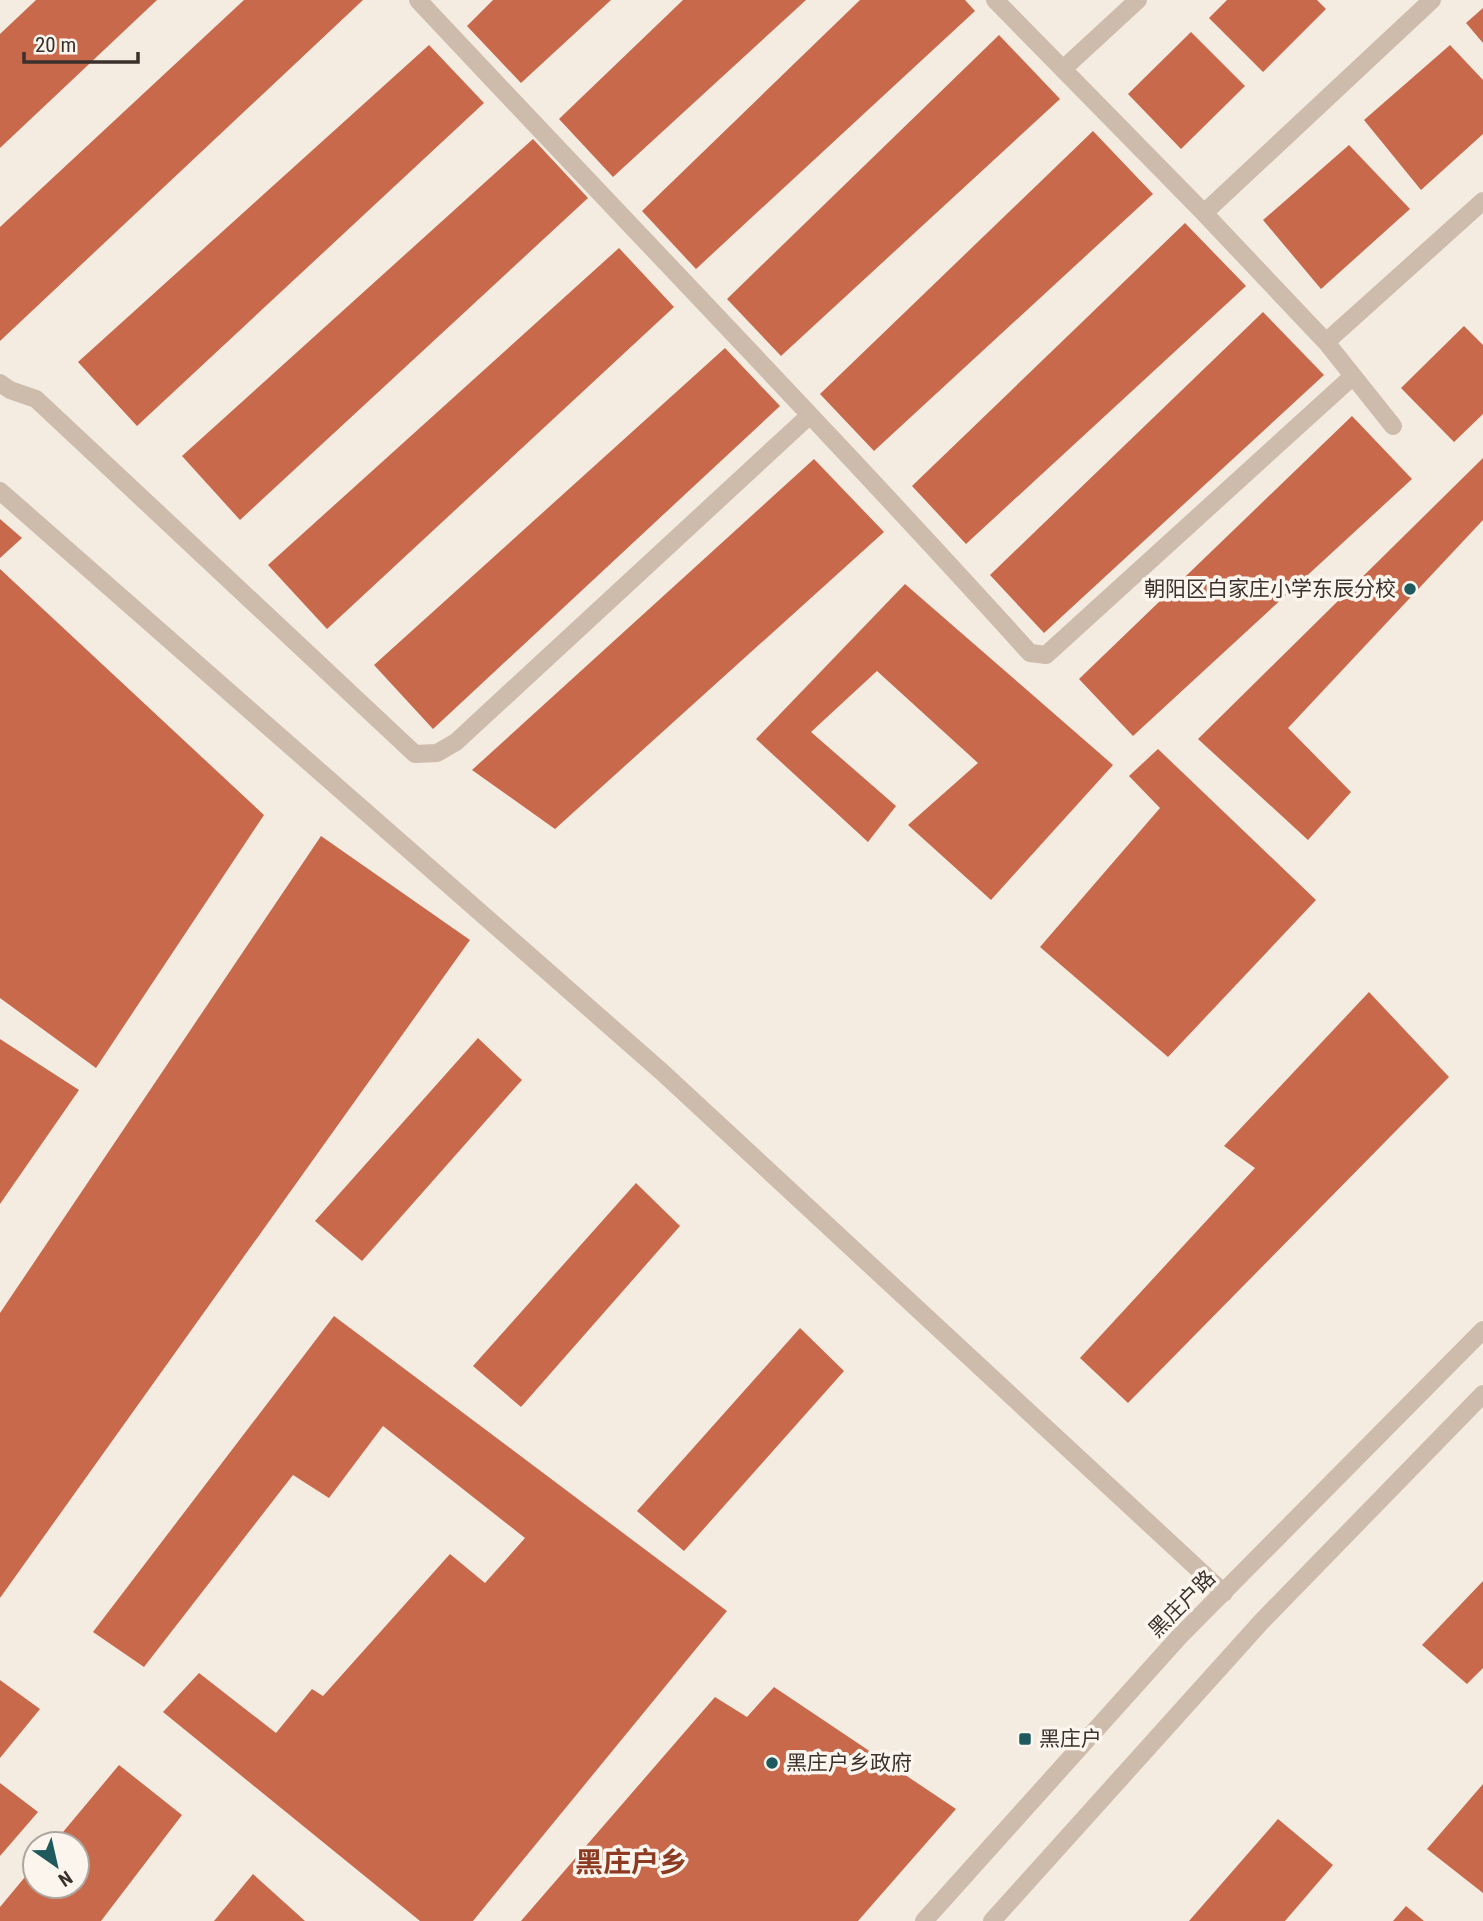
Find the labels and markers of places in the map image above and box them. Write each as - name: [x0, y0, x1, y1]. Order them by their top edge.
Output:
- place label: 朝阳区白家庄小学东辰分校: [1144, 577, 1396, 601]
- marker: 朝阳区白家庄小学东辰分校: [1402, 581, 1418, 597]
- place label: 黑庄户: [1039, 1727, 1102, 1751]
- marker: 黑庄户: [1017, 1731, 1033, 1747]
- place label: 黑庄户乡政府: [786, 1751, 912, 1775]
- marker: 黑庄户乡政府: [764, 1755, 780, 1771]

